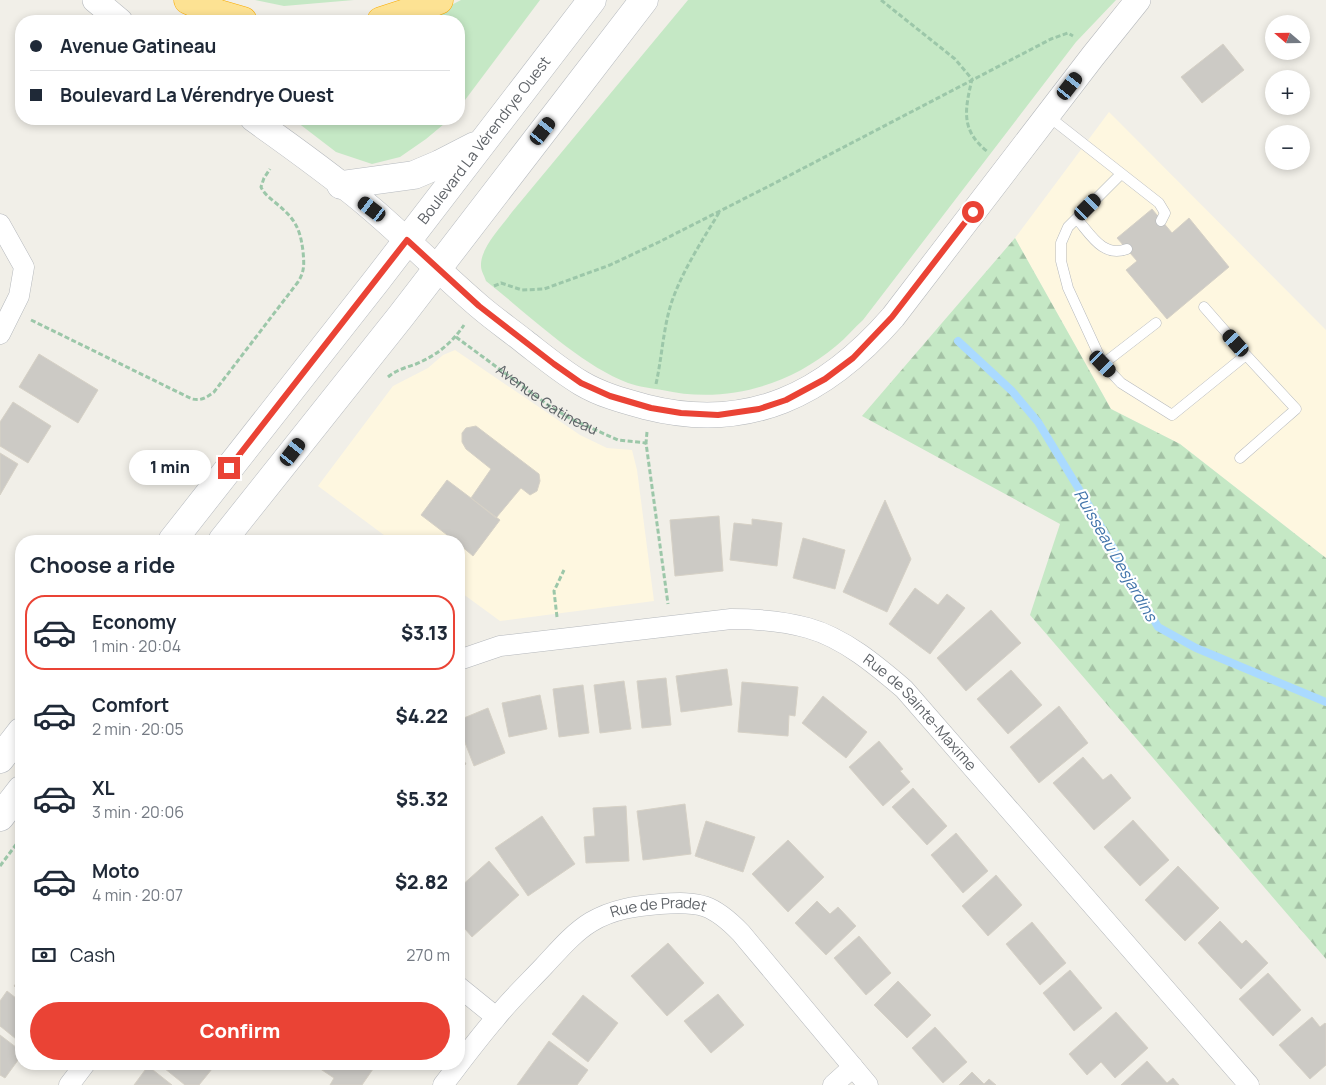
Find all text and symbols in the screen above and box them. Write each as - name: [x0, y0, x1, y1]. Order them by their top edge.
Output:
- north arrow: [1265, 15, 1310, 60]
- map controls: [1265, 15, 1310, 170]
- text: Avenue Gatineau: [60, 33, 216, 59]
- street label: Boulevard La Vérendrye Ouest: [413, 52, 555, 228]
- car: [1054, 70, 1085, 102]
- button: +: [1265, 70, 1310, 115]
- text: Boulevard La Vérendrye Ouest: [60, 82, 334, 108]
- car: [527, 115, 558, 147]
- button: −: [1265, 125, 1310, 170]
- car: [1072, 191, 1103, 223]
- car: [355, 194, 388, 224]
- route start: [962, 201, 984, 223]
- car: [1220, 327, 1251, 359]
- car: [1087, 348, 1118, 380]
- street label: Avenue Gatineau: [492, 359, 601, 440]
- car: [277, 436, 308, 468]
- callout: 1 min: [129, 450, 212, 486]
- text: 1 min: [150, 456, 190, 478]
- route end: [218, 457, 240, 479]
- water label: Ruisseau Desjardins: [1069, 485, 1164, 626]
- text: Choose a ride: [30, 550, 175, 580]
- text: Economy: [92, 609, 176, 635]
- icon: car: [32, 610, 77, 655]
- text: $3.13: [401, 620, 448, 646]
- text: 1 min · 20:04: [92, 635, 181, 657]
- street label: Rue de Sainte-Maxime: [859, 649, 982, 775]
- text: Comfort: [92, 692, 169, 718]
- icon: car: [32, 693, 77, 738]
- text: $4.22: [395, 703, 448, 729]
- text: 2 min · 20:05: [92, 718, 184, 740]
- text: XL: [92, 775, 115, 801]
- icon: car: [32, 776, 77, 821]
- text: $5.32: [396, 786, 448, 812]
- text: 3 min · 20:06: [92, 801, 184, 823]
- text: Moto: [92, 858, 139, 884]
- icon: car: [32, 859, 77, 904]
- text: $2.82: [395, 869, 448, 895]
- text: 4 min · 20:07: [92, 884, 183, 906]
- street label: Rue de Pradet: [607, 892, 710, 922]
- icon: cash: [30, 941, 58, 969]
- text: Cash: [70, 942, 115, 968]
- text: 270 m: [406, 944, 450, 966]
- button: Confirm: [30, 1002, 450, 1060]

